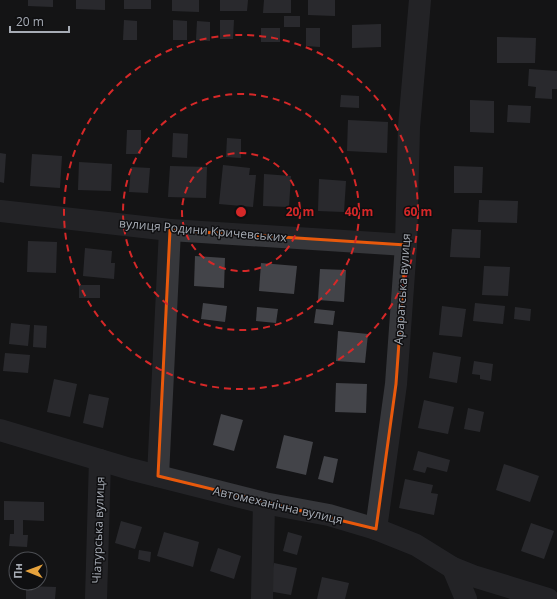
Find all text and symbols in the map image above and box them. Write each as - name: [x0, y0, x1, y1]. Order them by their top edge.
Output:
- scale bar: [10, 8, 69, 34]
- text: 20 m: [16, 13, 44, 30]
- text: 20 m: [286, 203, 314, 220]
- text: 40 m: [345, 203, 373, 220]
- text: 60 m: [404, 203, 432, 220]
- centre of rings: [234, 205, 248, 219]
- street label: вулиця Родини Кричевських: [119, 214, 288, 246]
- street label: Араратська вулиця: [390, 233, 414, 345]
- street label: Чіатурська вулиця: [88, 476, 108, 584]
- street label: Автомеханічна вулиця: [211, 482, 345, 528]
- north arrow: [8, 551, 48, 591]
- text: Пн: [10, 563, 25, 579]

